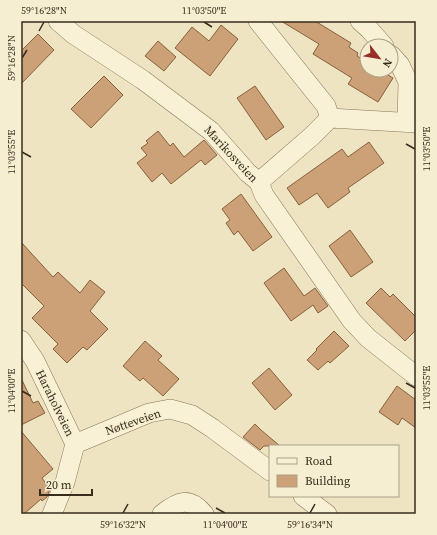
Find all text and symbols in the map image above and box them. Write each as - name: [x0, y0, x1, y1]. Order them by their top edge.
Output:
- text: 59°16'28"N: [21, 4, 67, 17]
- text: 11°03'50"E: [182, 4, 226, 17]
- text: 59°16'28"N: [5, 35, 18, 81]
- north arrow: [359, 38, 399, 78]
- text: N: [379, 56, 396, 70]
- street label: Marikosveien: [200, 122, 262, 186]
- text: 11°03'50"E: [420, 127, 433, 171]
- text: 11°03'55"E: [5, 130, 18, 174]
- text: 11°03'55"E: [420, 366, 433, 410]
- street label: Haraholveien: [32, 367, 78, 439]
- text: 11°04'00"E: [5, 369, 18, 413]
- street label: Nøtteveien: [103, 405, 163, 439]
- legend: [269, 445, 399, 497]
- text: Road: [305, 453, 332, 469]
- scale bar: [40, 471, 92, 497]
- text: Building: [305, 473, 350, 489]
- text: 20 m: [46, 477, 72, 493]
- text: 59°16'32"N: [100, 518, 146, 531]
- text: 11°04'00"E: [203, 518, 247, 531]
- text: 59°16'34"N: [287, 518, 333, 531]

